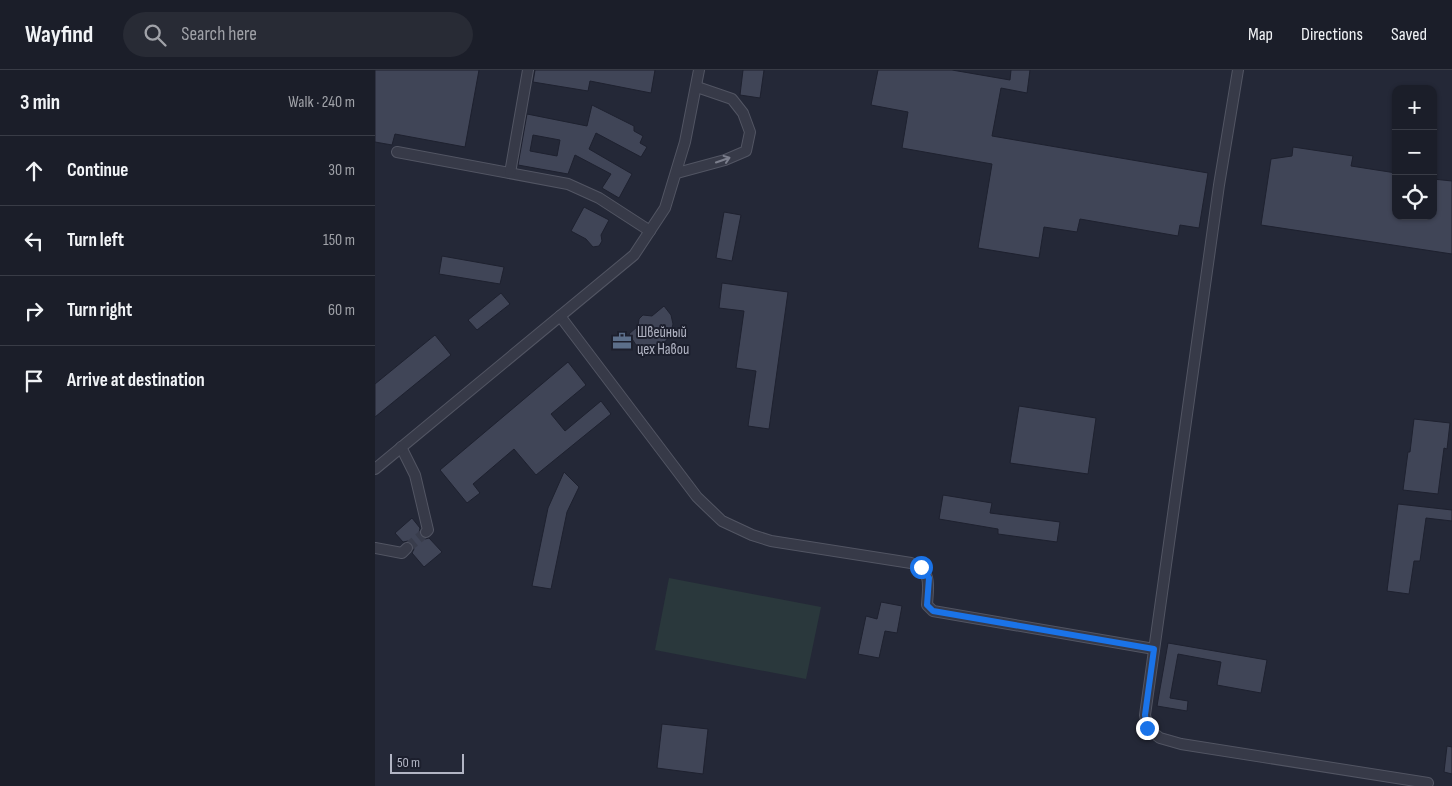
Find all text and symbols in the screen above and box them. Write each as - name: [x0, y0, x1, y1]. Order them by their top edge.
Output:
- search box: [123, 12, 473, 57]
- text: Wayfind: [25, 20, 93, 49]
- icon: search: [141, 21, 169, 49]
- text: Search here: [181, 23, 257, 46]
- text: Map: [1248, 24, 1273, 45]
- text: Directions: [1301, 24, 1363, 45]
- text: Saved: [1391, 24, 1427, 45]
- map controls: [1392, 85, 1437, 220]
- button: +: [1392, 85, 1437, 130]
- text: 3 min: [20, 90, 60, 115]
- text: Walk · 240 m: [288, 93, 355, 112]
- button: −: [1392, 130, 1437, 175]
- one-way arrow: [715, 154, 731, 164]
- icon: ahead: [20, 157, 48, 185]
- text: Continue: [67, 159, 128, 182]
- text: 30 m: [328, 161, 355, 180]
- button: locate: [1392, 175, 1437, 220]
- icon: left: [20, 227, 48, 255]
- text: Turn left: [67, 229, 124, 252]
- text: 150 m: [323, 231, 355, 250]
- icon: right: [20, 297, 48, 325]
- text: Turn right: [67, 299, 132, 322]
- text: 60 m: [328, 301, 355, 320]
- place label: Швейный цех Навои: [637, 323, 689, 359]
- office icon: Швейный цех Навои: [611, 330, 633, 352]
- icon: arrive: [20, 367, 48, 395]
- text: Arrive at destination: [67, 369, 205, 392]
- route start: [910, 556, 933, 579]
- route end: [1136, 717, 1159, 740]
- scale bar: [390, 751, 464, 774]
- text: 50 m: [397, 754, 420, 771]

